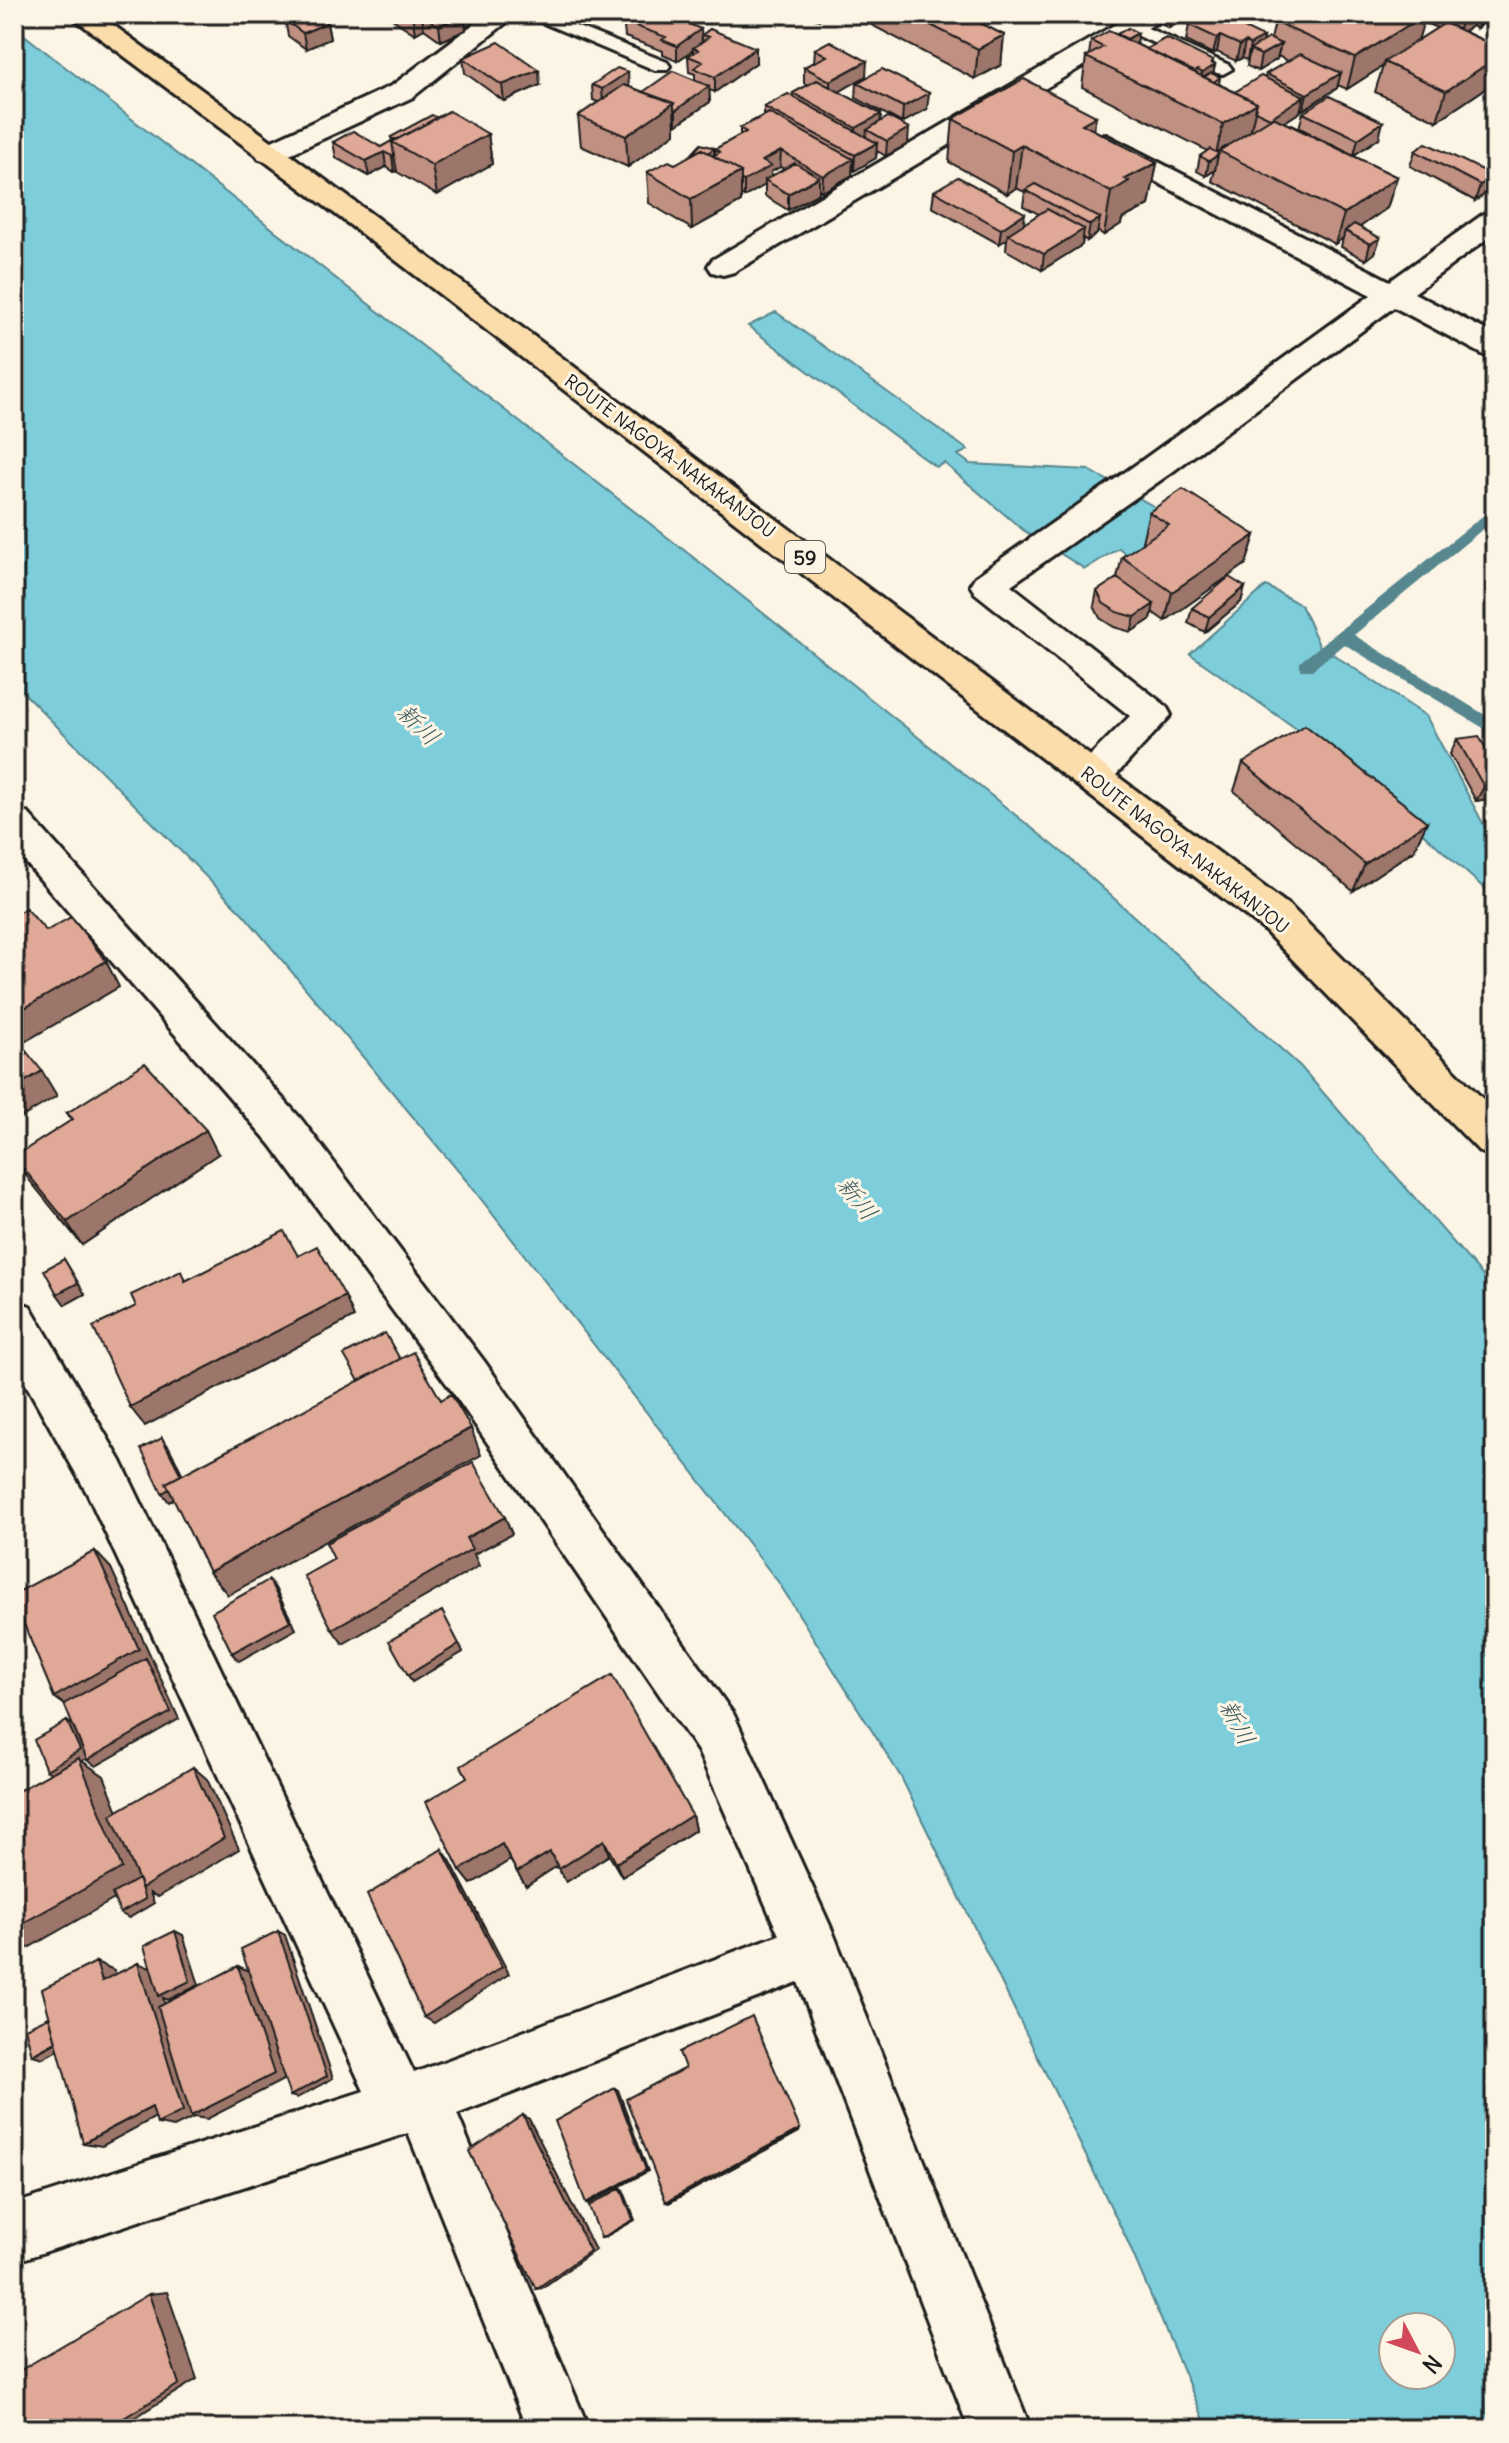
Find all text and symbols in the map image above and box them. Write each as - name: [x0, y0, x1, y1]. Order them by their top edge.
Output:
- street label: ROUTE NAGOYA-NAKAKANJOU: [560, 369, 780, 543]
- road number: 59: [785, 541, 825, 573]
- water label: 新川: [391, 697, 447, 751]
- street label: ROUTE NAGOYA-NAKAKANJOU: [1076, 761, 1294, 939]
- water label: 新川: [831, 1170, 885, 1226]
- water label: 新川: [1213, 1694, 1263, 1750]
- north arrow: [1377, 2311, 1457, 2391]
- text: N: [1417, 2349, 1448, 2379]

